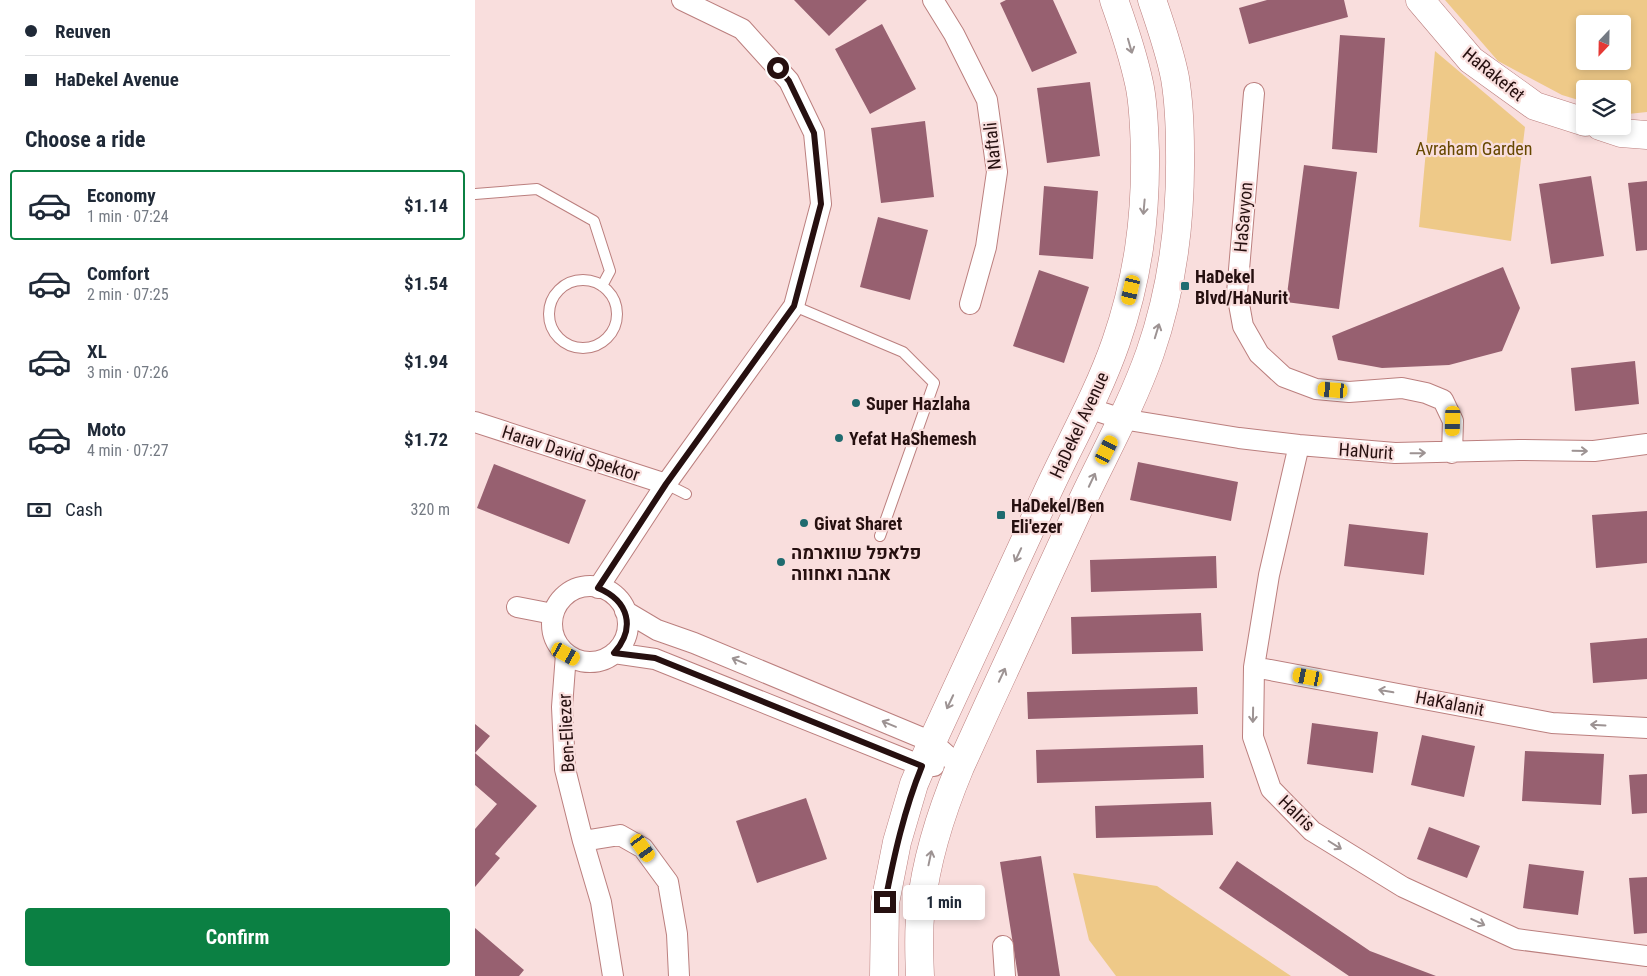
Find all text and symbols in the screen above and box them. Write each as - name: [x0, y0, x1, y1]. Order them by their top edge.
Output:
- north arrow: [1576, 15, 1631, 70]
- map controls: [1576, 15, 1631, 135]
- text: Reuven: [55, 20, 111, 43]
- one-way arrow: [1126, 38, 1135, 54]
- street label: HaRakefet: [1459, 43, 1529, 105]
- route start: [767, 57, 789, 79]
- text: HaDekel Avenue: [55, 68, 179, 91]
- button: layers: [1576, 80, 1631, 135]
- street label: Naftali: [979, 121, 1005, 171]
- text: Choose a ride: [25, 127, 146, 152]
- park label: Avraham Garden: [1415, 138, 1533, 159]
- street label: HaSavyon: [1229, 181, 1257, 253]
- icon: car: [27, 183, 72, 228]
- text: Economy: [87, 184, 156, 207]
- text: $1.14: [404, 194, 448, 217]
- one-way arrow: [1139, 199, 1149, 215]
- text: 1 min · 07:24: [87, 207, 169, 226]
- icon: car: [27, 261, 72, 306]
- text: Comfort: [87, 262, 150, 285]
- place label: HaDekel Blvd/HaNurit: [1195, 266, 1288, 308]
- text: $1.54: [404, 272, 448, 295]
- car: [1120, 274, 1141, 306]
- marker: HaDekel Blvd/HaNurit: [1179, 280, 1191, 292]
- text: 2 min · 07:25: [87, 285, 169, 304]
- one-way arrow: [1152, 323, 1162, 339]
- icon: car: [27, 339, 72, 384]
- text: XL: [87, 340, 107, 363]
- text: $1.94: [404, 350, 448, 373]
- text: 3 min · 07:26: [87, 363, 169, 382]
- street label: HaDekel Avenue: [1045, 368, 1113, 482]
- car: [1317, 381, 1348, 399]
- place label: Super Hazlaha: [866, 393, 970, 414]
- marker: Super Hazlaha: [850, 397, 862, 409]
- car: [1445, 406, 1460, 436]
- icon: car: [27, 417, 72, 462]
- text: Moto: [87, 418, 126, 441]
- street label: Harav David Spektor: [500, 421, 643, 485]
- text: $1.72: [404, 428, 448, 451]
- place label: Yefat HaShemesh: [849, 428, 977, 449]
- marker: Yefat HaShemesh: [833, 432, 845, 444]
- car: [1093, 433, 1120, 467]
- street label: HaNurit: [1338, 439, 1394, 463]
- text: 4 min · 07:27: [87, 441, 169, 460]
- one-way arrow: [1572, 446, 1588, 456]
- one-way arrow: [1410, 448, 1426, 458]
- one-way arrow: [1088, 473, 1098, 488]
- place label: HaDekel/Ben Eli'ezer: [1011, 495, 1104, 537]
- icon: cash: [25, 496, 53, 524]
- text: Cash: [65, 498, 103, 521]
- text: 320 m: [411, 500, 450, 519]
- marker: HaDekel/Ben Eli'ezer: [995, 509, 1007, 521]
- place label: Givat Sharet: [814, 513, 903, 534]
- marker: Givat Sharet: [798, 517, 810, 529]
- place label: פלאפל שווארמה אהבה ואחווה: [791, 542, 921, 584]
- one-way arrow: [1013, 547, 1022, 562]
- marker: פלאפל שווארמה אהבה ואחווה: [775, 556, 787, 568]
- car: [549, 640, 582, 668]
- one-way arrow: [732, 656, 747, 666]
- car: [1291, 667, 1324, 687]
- one-way arrow: [998, 668, 1008, 683]
- one-way arrow: [1379, 686, 1395, 695]
- street label: HaKalanit: [1414, 686, 1486, 720]
- street label: Ben-Eliezer: [553, 693, 579, 773]
- one-way arrow: [944, 694, 954, 709]
- one-way arrow: [1248, 707, 1258, 723]
- one-way arrow: [882, 718, 897, 728]
- one-way arrow: [1591, 721, 1607, 730]
- street label: HaIris: [1275, 791, 1319, 835]
- car: [628, 831, 657, 865]
- one-way arrow: [1328, 841, 1342, 851]
- one-way arrow: [926, 851, 935, 867]
- callout: 1 min: [903, 884, 985, 920]
- route end: [874, 891, 896, 913]
- text: 1 min: [926, 893, 962, 912]
- button: Confirm: [25, 908, 450, 966]
- one-way arrow: [1470, 918, 1485, 927]

